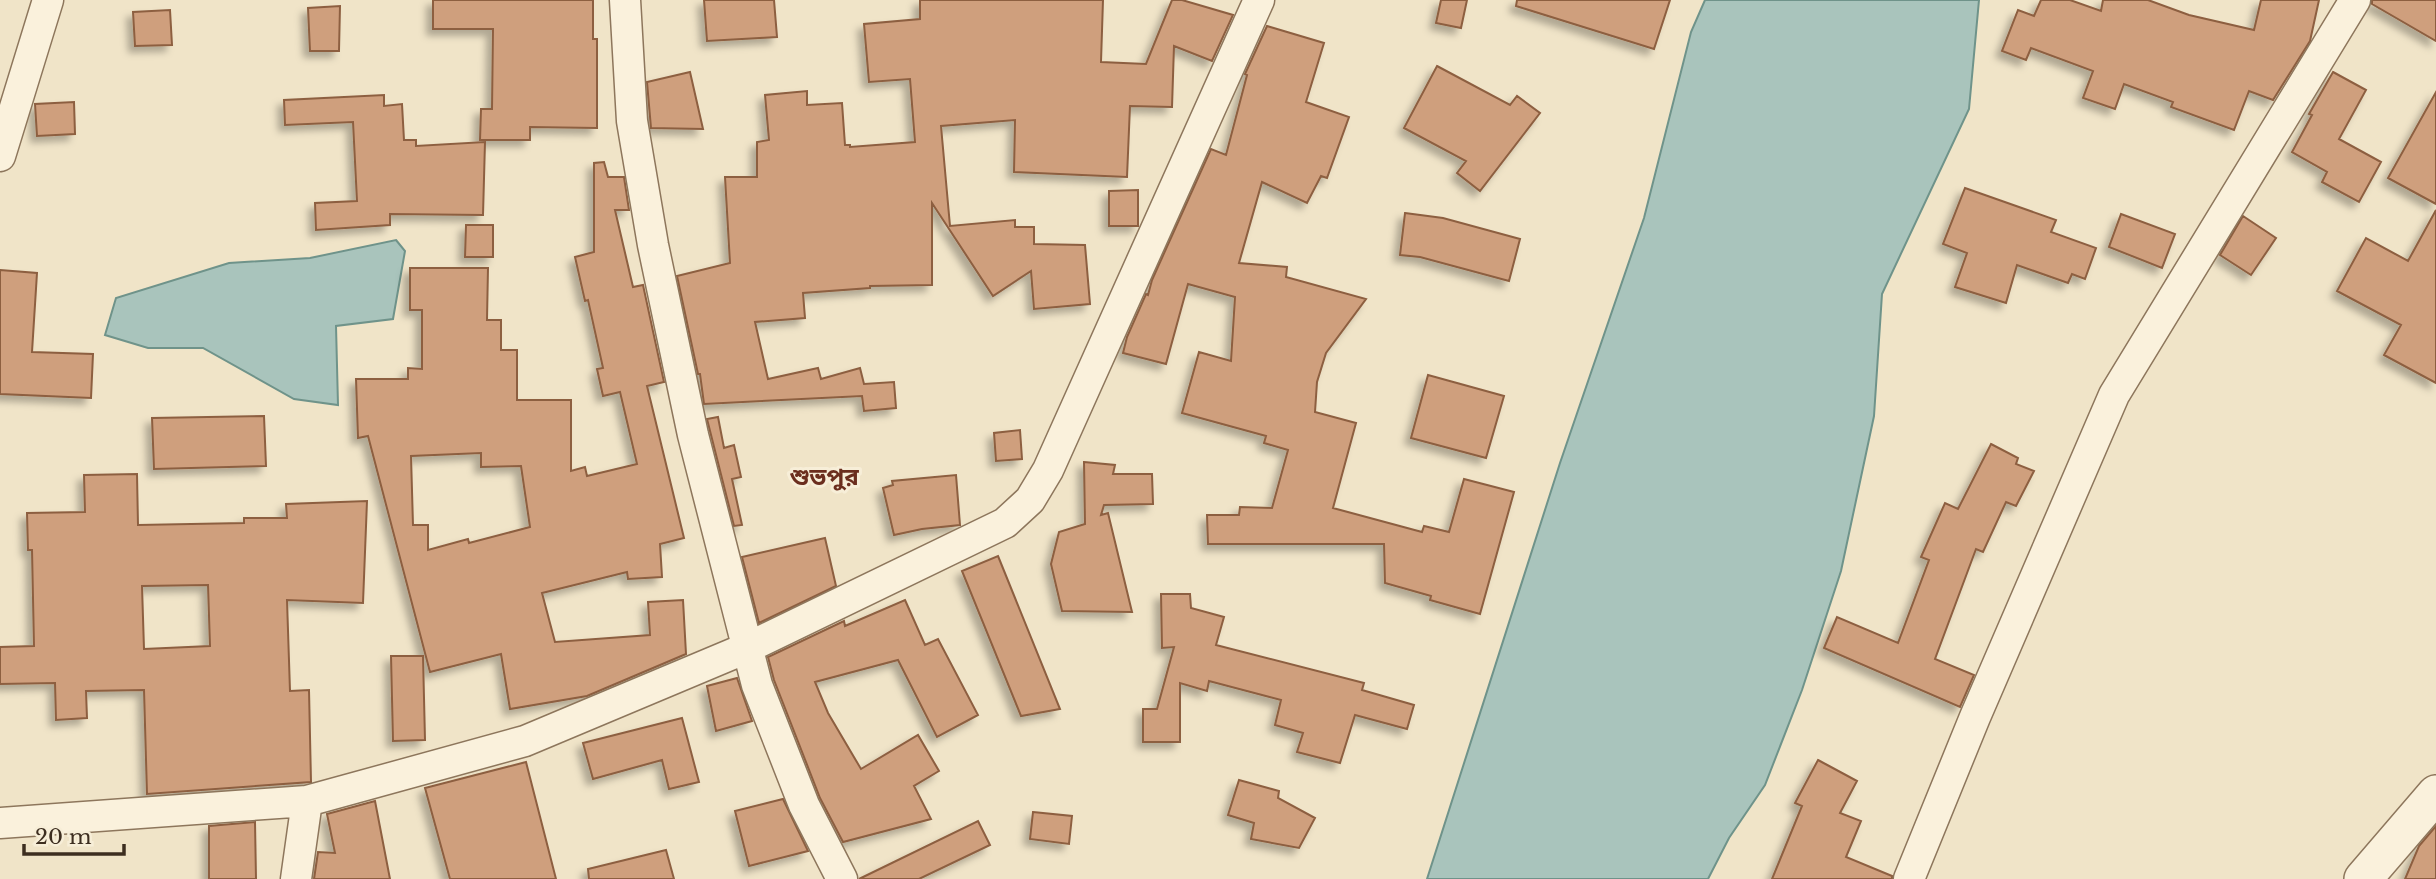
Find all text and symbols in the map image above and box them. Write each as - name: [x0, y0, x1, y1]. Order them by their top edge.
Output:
- district label: শুভপুর: [789, 462, 859, 491]
- scale bar: [24, 812, 124, 856]
- text: 20 m: [35, 824, 92, 850]

